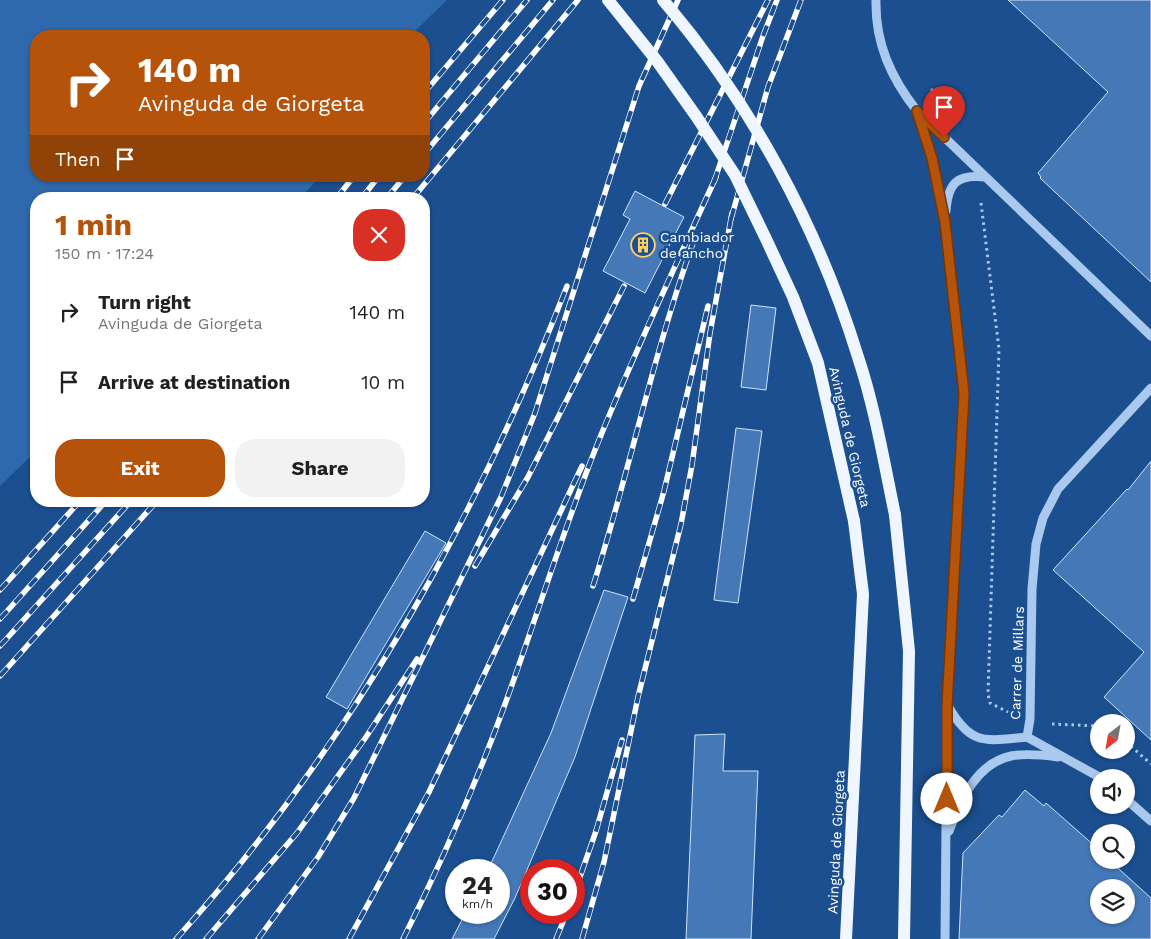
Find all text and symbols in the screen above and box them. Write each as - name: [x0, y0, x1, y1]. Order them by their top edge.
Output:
- text: 140 m: [138, 49, 241, 91]
- icon: right: [55, 50, 120, 115]
- pin: [923, 86, 965, 137]
- text: Avinguda de Giorgeta: [138, 91, 364, 116]
- icon: arrive: [930, 93, 958, 121]
- icon: arrive: [111, 145, 139, 173]
- text: Then: [55, 148, 101, 171]
- text: 1 min: [55, 207, 132, 242]
- button: close: [353, 209, 405, 261]
- place label: Cambiador de ancho: [660, 229, 734, 261]
- building icon: Cambiador de ancho: [630, 232, 656, 258]
- text: 150 m · 17:24: [55, 244, 154, 263]
- text: Turn right: [98, 291, 191, 314]
- icon: right: [55, 298, 83, 326]
- text: 140 m: [350, 301, 405, 324]
- text: Avinguda de Giorgeta: [98, 314, 263, 333]
- street label: Avinguda de Giorgeta: [826, 365, 874, 509]
- icon: arrive: [55, 368, 83, 396]
- text: Arrive at destination: [98, 371, 290, 394]
- text: 10 m: [361, 371, 405, 394]
- button: Exit: [55, 439, 225, 497]
- button: Share: [235, 439, 405, 497]
- street label: Carrer de Millars: [1007, 606, 1027, 720]
- north arrow: [1090, 714, 1135, 759]
- map controls: [1090, 714, 1135, 924]
- button: sound: [1090, 769, 1135, 814]
- street label: Avinguda de Giorgeta: [824, 770, 848, 914]
- position arrow: [920, 772, 972, 824]
- button: search: [1090, 824, 1135, 869]
- speed limit sign: 30: [520, 859, 585, 924]
- text: 24: [462, 871, 493, 900]
- button: layers: [1090, 879, 1135, 924]
- text: km/h: [462, 897, 493, 911]

